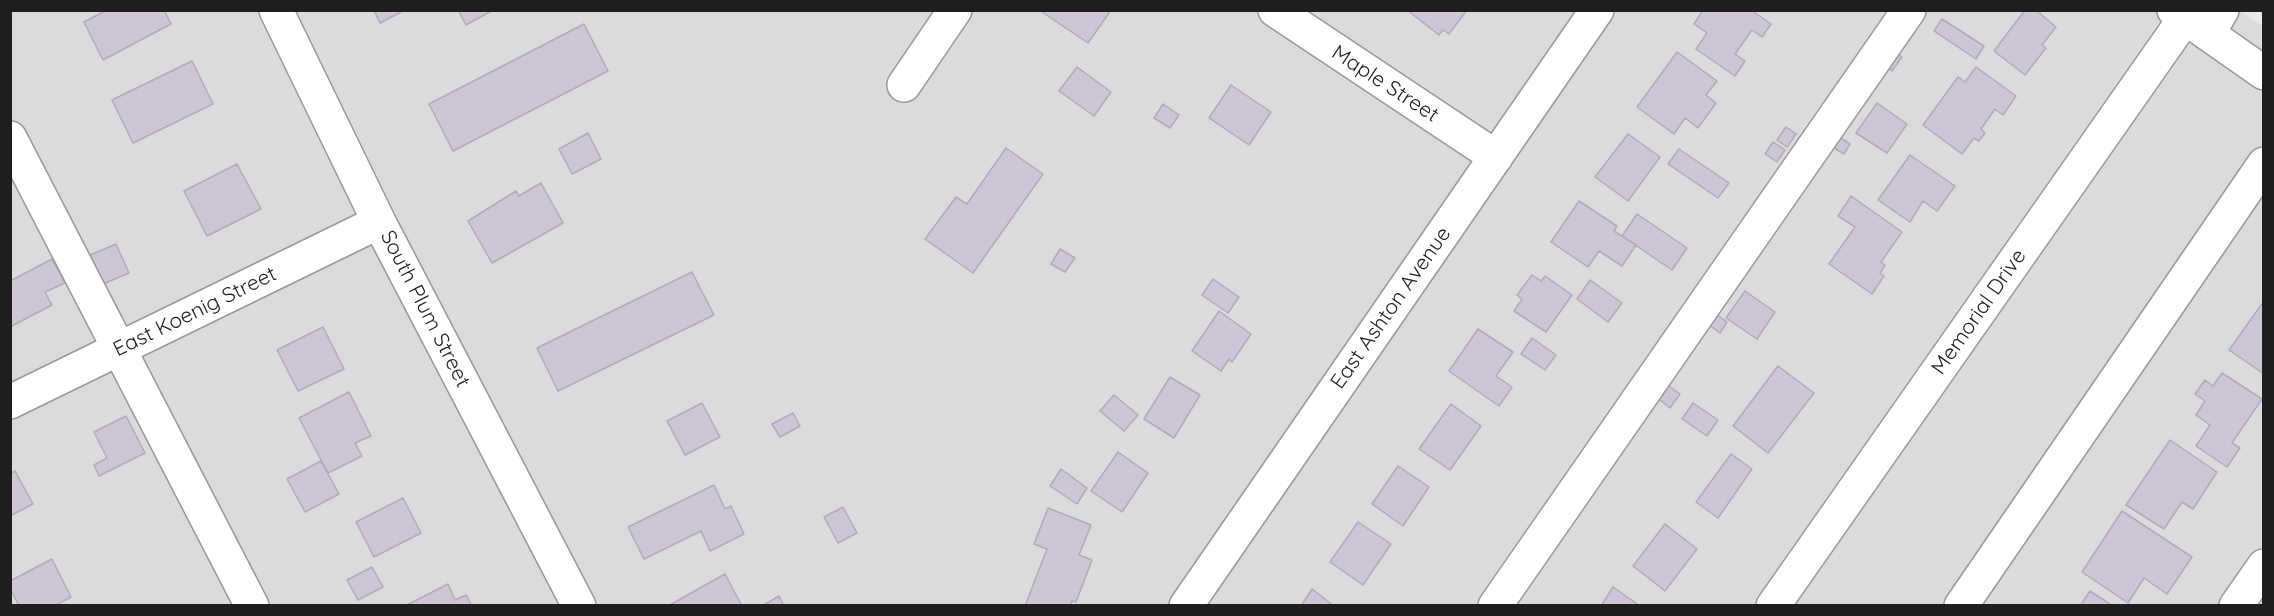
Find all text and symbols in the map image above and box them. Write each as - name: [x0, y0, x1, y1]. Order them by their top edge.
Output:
- street label: Maple Street: [1327, 40, 1443, 128]
- street label: East Ashton Avenue: [1326, 222, 1456, 394]
- street label: South Plum Street: [375, 226, 475, 392]
- street label: Memorial Drive: [1926, 244, 2032, 380]
- street label: East Koenig Street: [109, 262, 281, 362]

